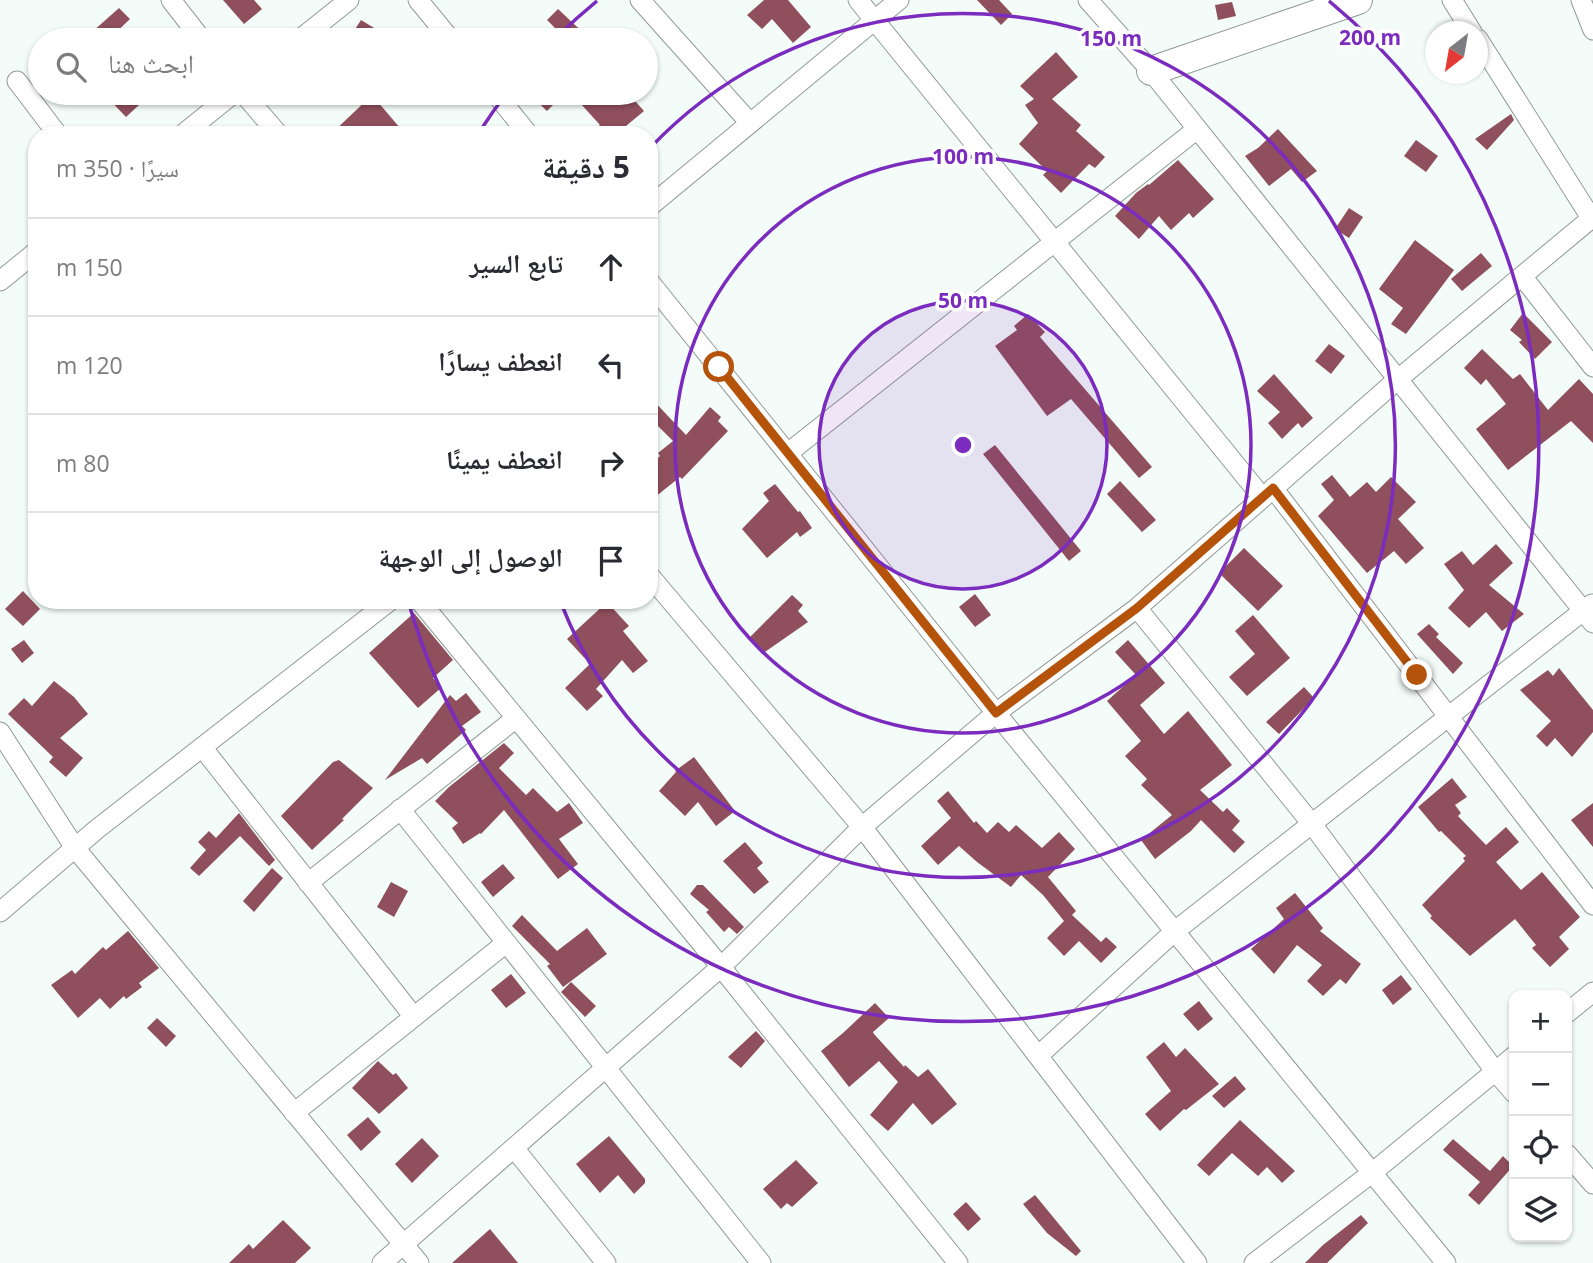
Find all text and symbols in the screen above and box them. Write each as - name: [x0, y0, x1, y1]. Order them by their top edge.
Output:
- north arrow: [1425, 21, 1488, 84]
- text: 200 m: [1339, 23, 1401, 51]
- text: 150 m: [1080, 24, 1142, 52]
- search box: [28, 28, 658, 105]
- text: ابحث هنا: [108, 45, 194, 81]
- icon: search: [52, 48, 90, 86]
- text: 100 m: [932, 142, 994, 170]
- text: 5 دقيقة: [542, 146, 630, 187]
- text: سيرًا · 350 m: [56, 152, 179, 184]
- text: تابع السير: [470, 245, 563, 281]
- icon: ahead: [592, 248, 630, 286]
- text: 150 m: [56, 251, 123, 283]
- text: 50 m: [938, 286, 988, 314]
- text: انعطف يسارًا: [438, 343, 563, 379]
- icon: left: [592, 346, 630, 384]
- text: 120 m: [56, 349, 123, 381]
- route start: [703, 351, 734, 382]
- centre of rings: [951, 433, 975, 457]
- text: انعطف يمينًا: [446, 441, 563, 477]
- icon: right: [592, 444, 630, 482]
- text: 80 m: [56, 447, 110, 479]
- text: الوصول إلى الوجهة: [379, 539, 563, 575]
- icon: arrive: [592, 542, 630, 580]
- route end: [1401, 659, 1432, 690]
- map controls: [1509, 990, 1572, 1242]
- button: +: [1509, 990, 1572, 1053]
- button: −: [1509, 1053, 1572, 1116]
- button: locate: [1509, 1116, 1572, 1179]
- button: layers: [1509, 1179, 1572, 1242]

